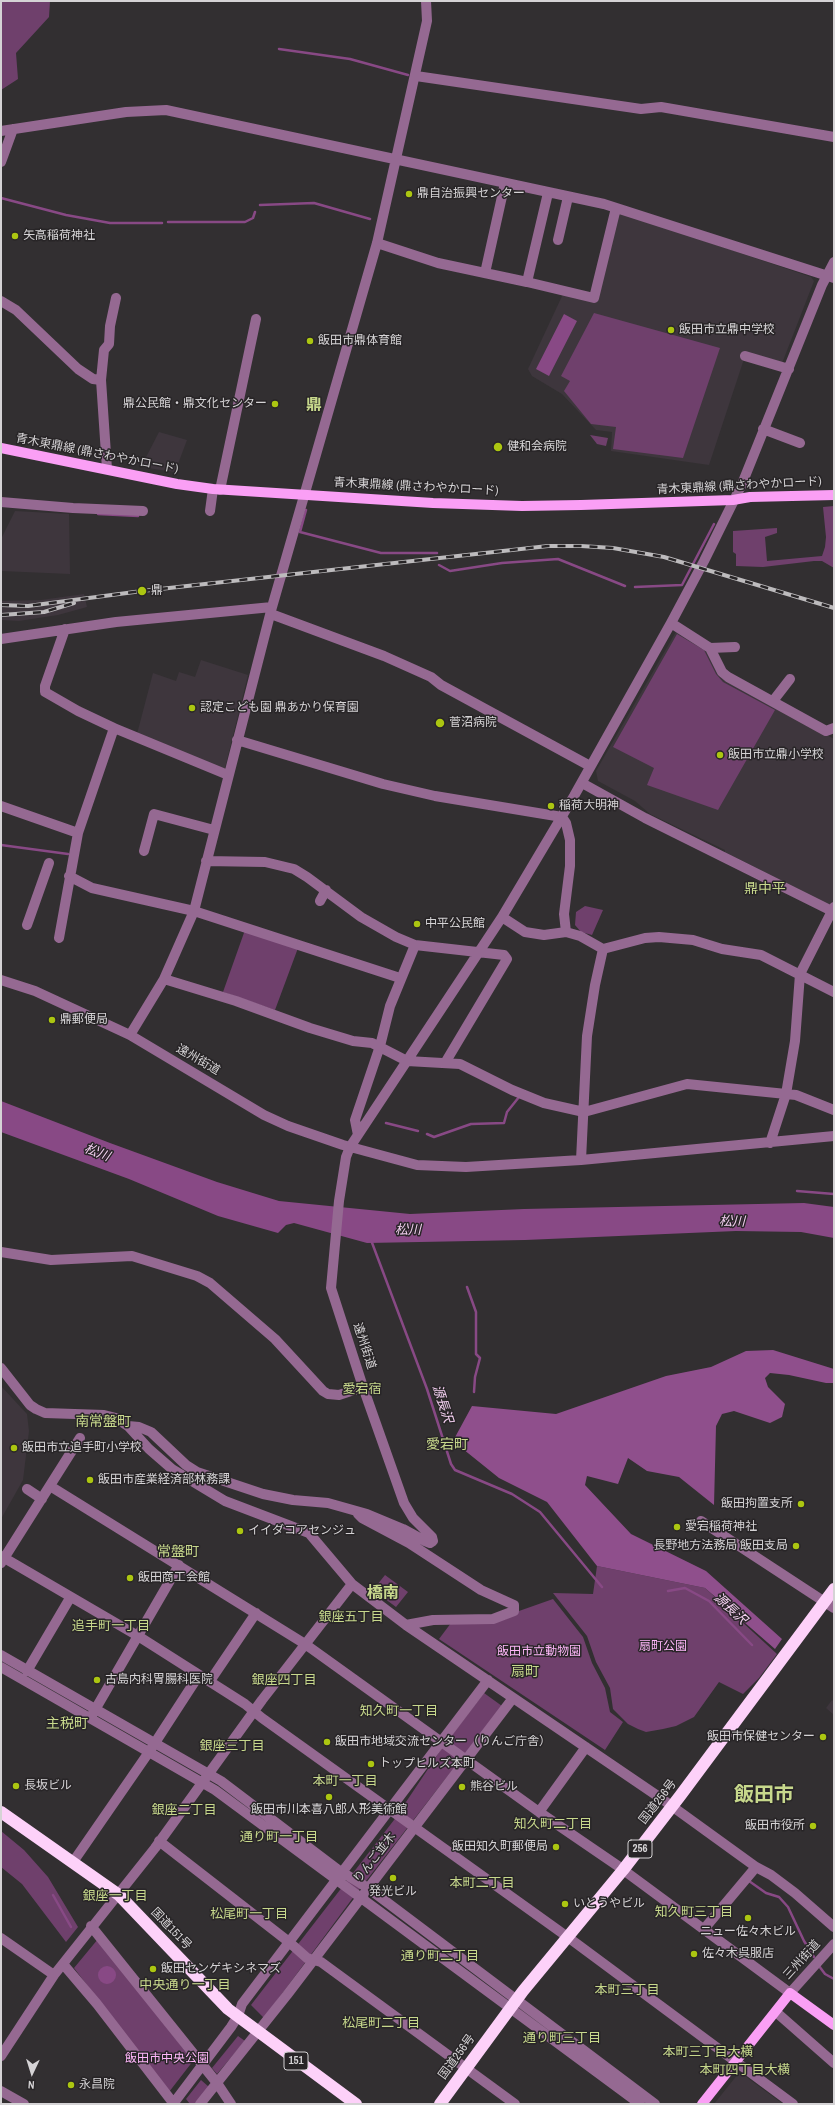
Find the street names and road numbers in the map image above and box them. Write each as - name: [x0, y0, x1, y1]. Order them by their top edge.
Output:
- street label: 青木東鼎線 (鼎さわやかロード): [15, 431, 179, 477]
- street label: 青木東鼎線 (鼎さわやかロード): [656, 474, 822, 498]
- street label: 青木東鼎線 (鼎さわやかロード): [333, 475, 499, 499]
- street label: 遠州街道: [174, 1042, 222, 1078]
- street label: 遠州街道: [350, 1321, 378, 1371]
- street label: 国道256号: [636, 1777, 680, 1827]
- street label: りんご並木: [351, 1830, 399, 1886]
- road number: 256: [628, 1840, 652, 1858]
- street label: 国道151号: [148, 1905, 194, 1953]
- street label: 三州街道: [781, 1937, 823, 1983]
- street label: 国道256号: [436, 2032, 478, 2082]
- road number: 151: [284, 2052, 308, 2070]

